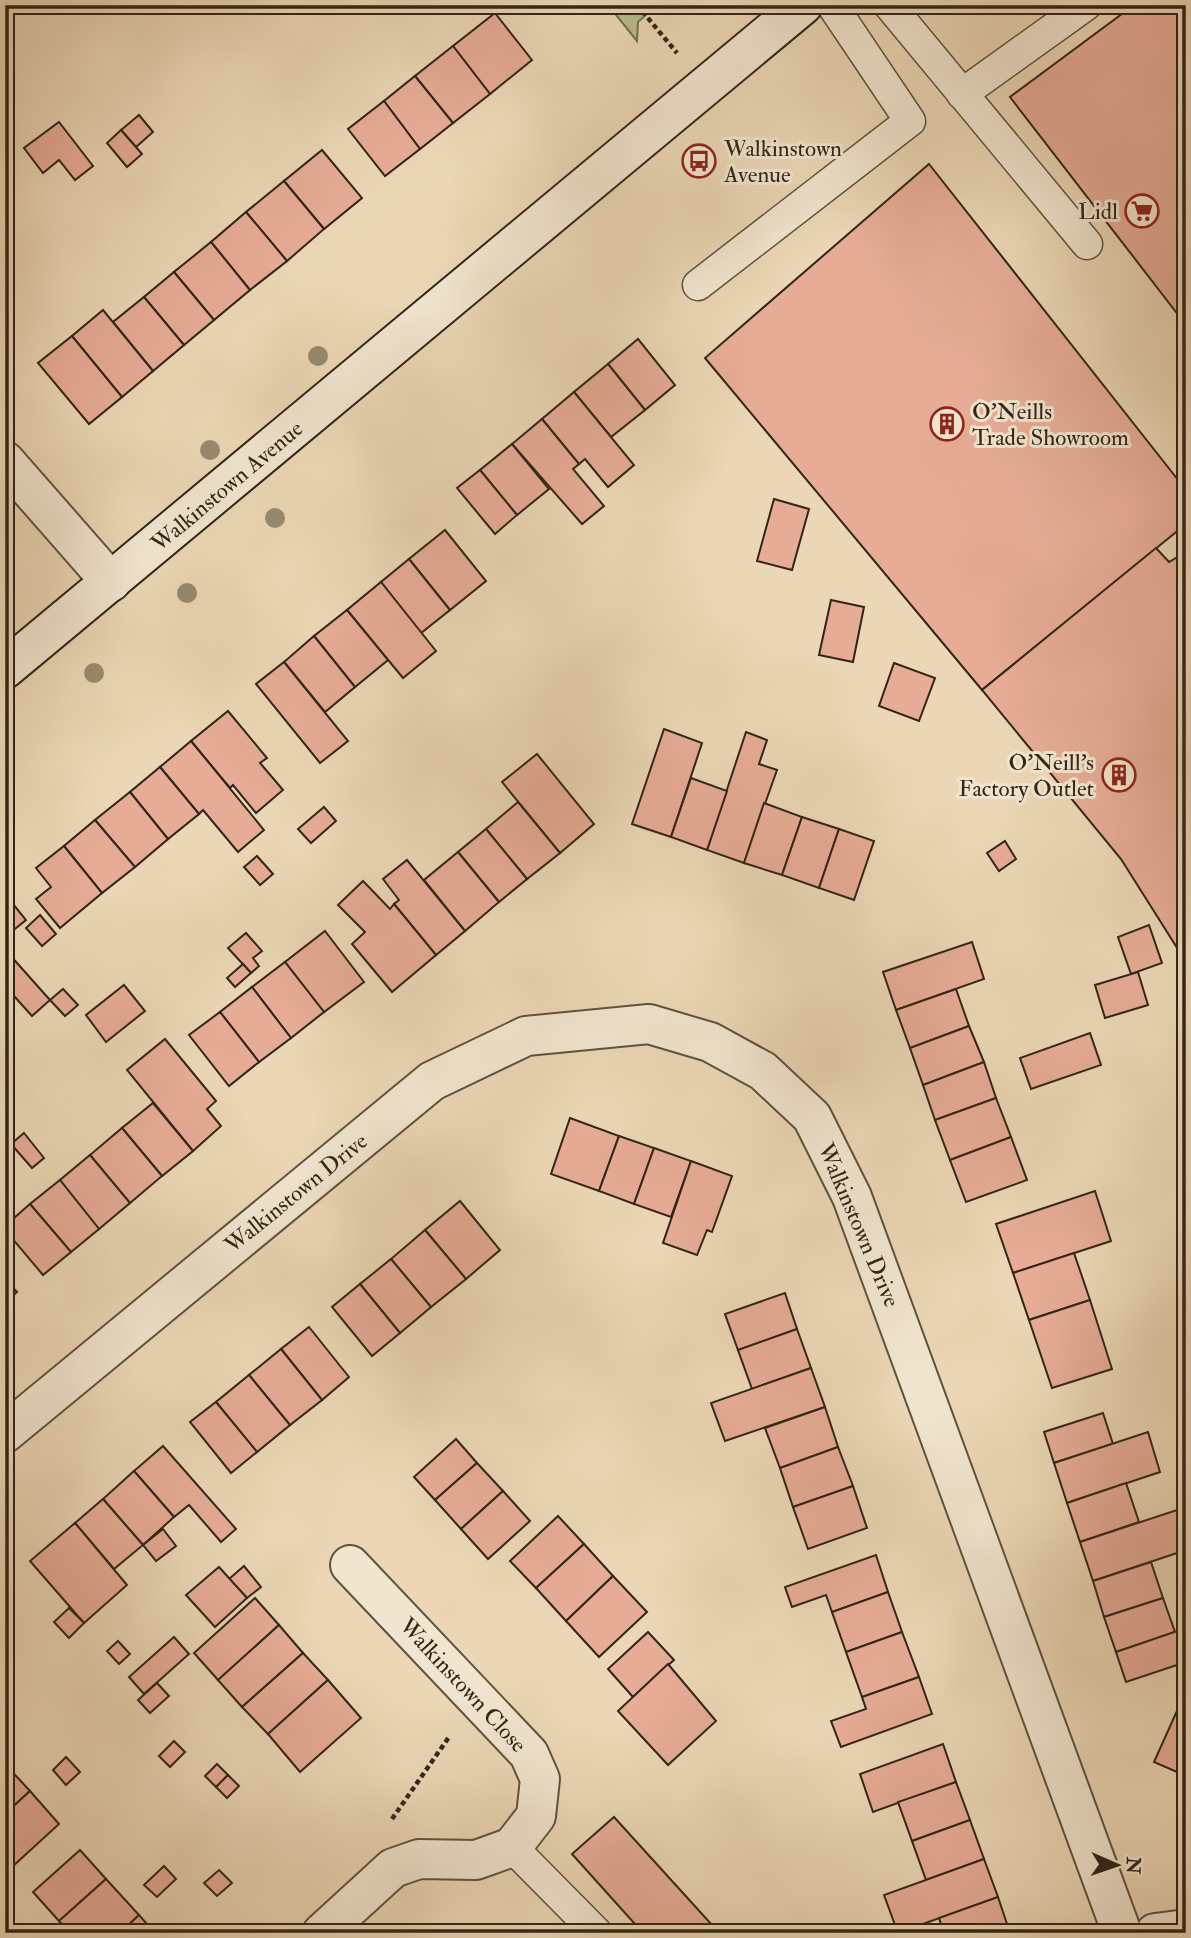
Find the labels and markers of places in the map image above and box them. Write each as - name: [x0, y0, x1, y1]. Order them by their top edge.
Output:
- place label: Walkinstown Avenue: [723, 134, 842, 189]
- bus stop icon: Walkinstown Avenue: [680, 142, 718, 180]
- supermarket icon: Lidl: [1123, 192, 1161, 230]
- place label: Lidl: [1078, 197, 1118, 226]
- place label: O'Neills Trade Showroom: [972, 397, 1129, 452]
- building icon: O'Neills Trade Showroom: [928, 405, 966, 443]
- place label: O'Neill's Factory Outlet: [959, 748, 1094, 803]
- building icon: O'Neill's Factory Outlet: [1100, 756, 1138, 794]

